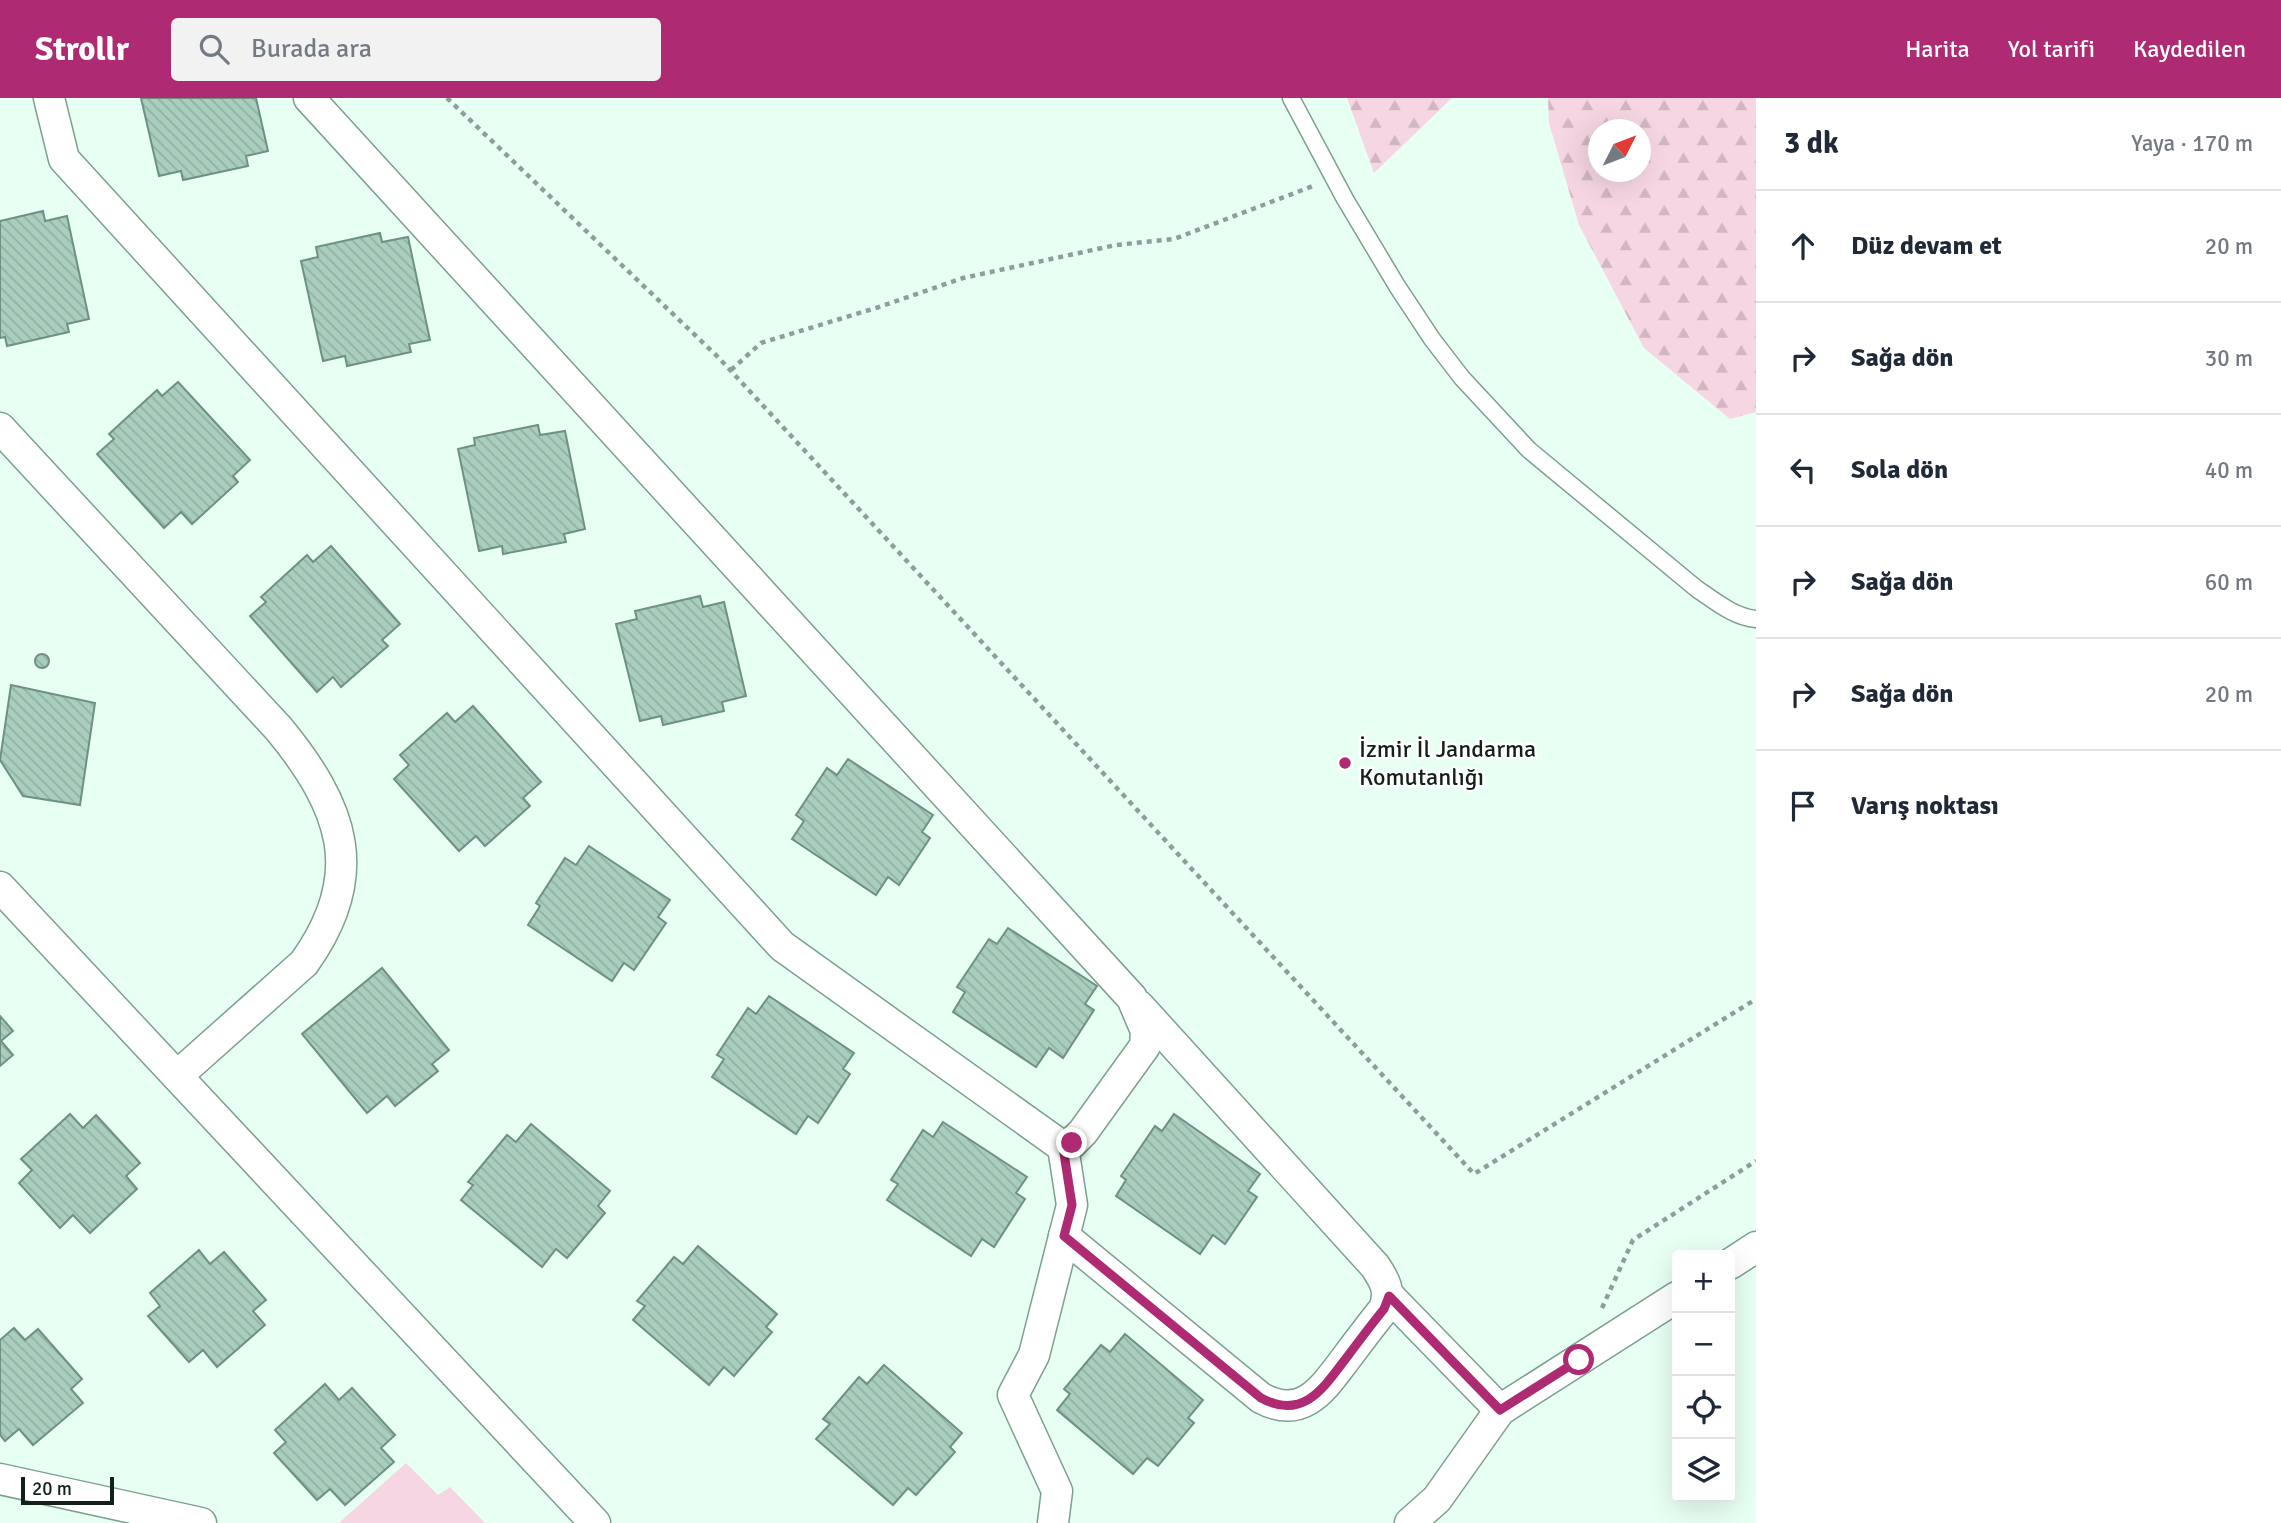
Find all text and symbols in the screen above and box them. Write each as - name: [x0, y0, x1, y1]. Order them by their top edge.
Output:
- search box: [171, 18, 661, 81]
- text: Strollr: [35, 29, 129, 70]
- icon: search: [195, 30, 233, 68]
- text: Burada ara: [251, 33, 372, 65]
- text: Harita: [1905, 34, 1970, 64]
- text: Yol tarifi: [2008, 34, 2095, 64]
- text: Kaydedilen: [2133, 34, 2246, 64]
- north arrow: [1588, 119, 1651, 182]
- text: 3 dk: [1784, 125, 1839, 162]
- text: Yaya · 170 m: [2131, 129, 2253, 158]
- icon: ahead: [1784, 227, 1822, 265]
- text: Düz devam et: [1851, 230, 2002, 262]
- text: 20 m: [2205, 232, 2253, 261]
- icon: right: [1784, 339, 1822, 377]
- text: Sağa dön: [1851, 342, 1954, 374]
- text: 30 m: [2205, 344, 2253, 373]
- icon: left: [1784, 451, 1822, 489]
- text: Sola dön: [1851, 454, 1948, 486]
- text: 40 m: [2205, 456, 2253, 485]
- icon: right: [1784, 563, 1822, 601]
- text: Sağa dön: [1851, 566, 1954, 598]
- text: 60 m: [2205, 568, 2253, 597]
- icon: right: [1784, 675, 1822, 713]
- text: Sağa dön: [1851, 678, 1954, 710]
- text: 20 m: [2205, 680, 2253, 709]
- place label: İzmir İl Jandarma Komutanlığı: [1359, 734, 1536, 792]
- marker: İzmir İl Jandarma Komutanlığı: [1337, 755, 1353, 771]
- icon: arrive: [1784, 787, 1822, 825]
- text: Varış noktası: [1851, 790, 1999, 822]
- route end: [1056, 1127, 1087, 1158]
- map controls: [1672, 1250, 1735, 1502]
- button: +: [1672, 1250, 1735, 1313]
- button: −: [1672, 1313, 1735, 1376]
- route start: [1563, 1344, 1594, 1375]
- button: locate: [1672, 1376, 1735, 1439]
- button: layers: [1672, 1439, 1735, 1502]
- scale bar: [21, 1474, 114, 1506]
- text: 20 m: [32, 1477, 72, 1501]

